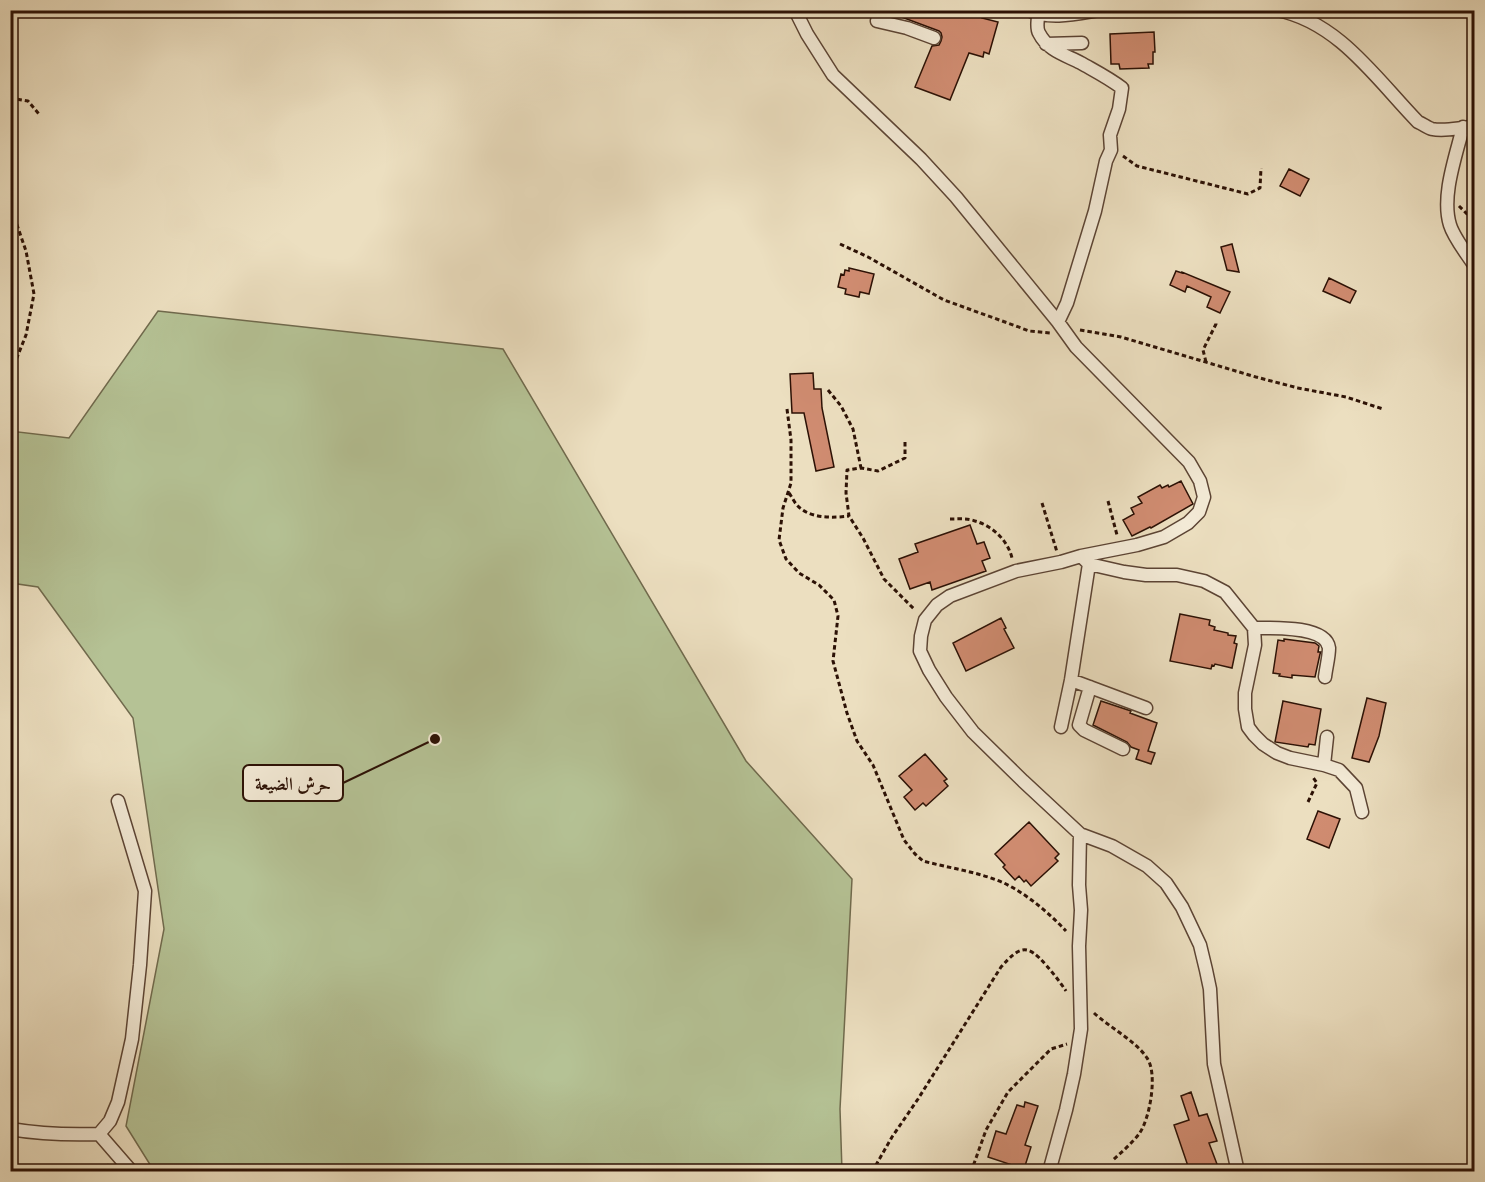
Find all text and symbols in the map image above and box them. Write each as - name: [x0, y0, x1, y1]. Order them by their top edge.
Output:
- callout: حرش الضيعة: [243, 765, 343, 801]
- text: حرش الضيعة: [255, 773, 331, 795]

